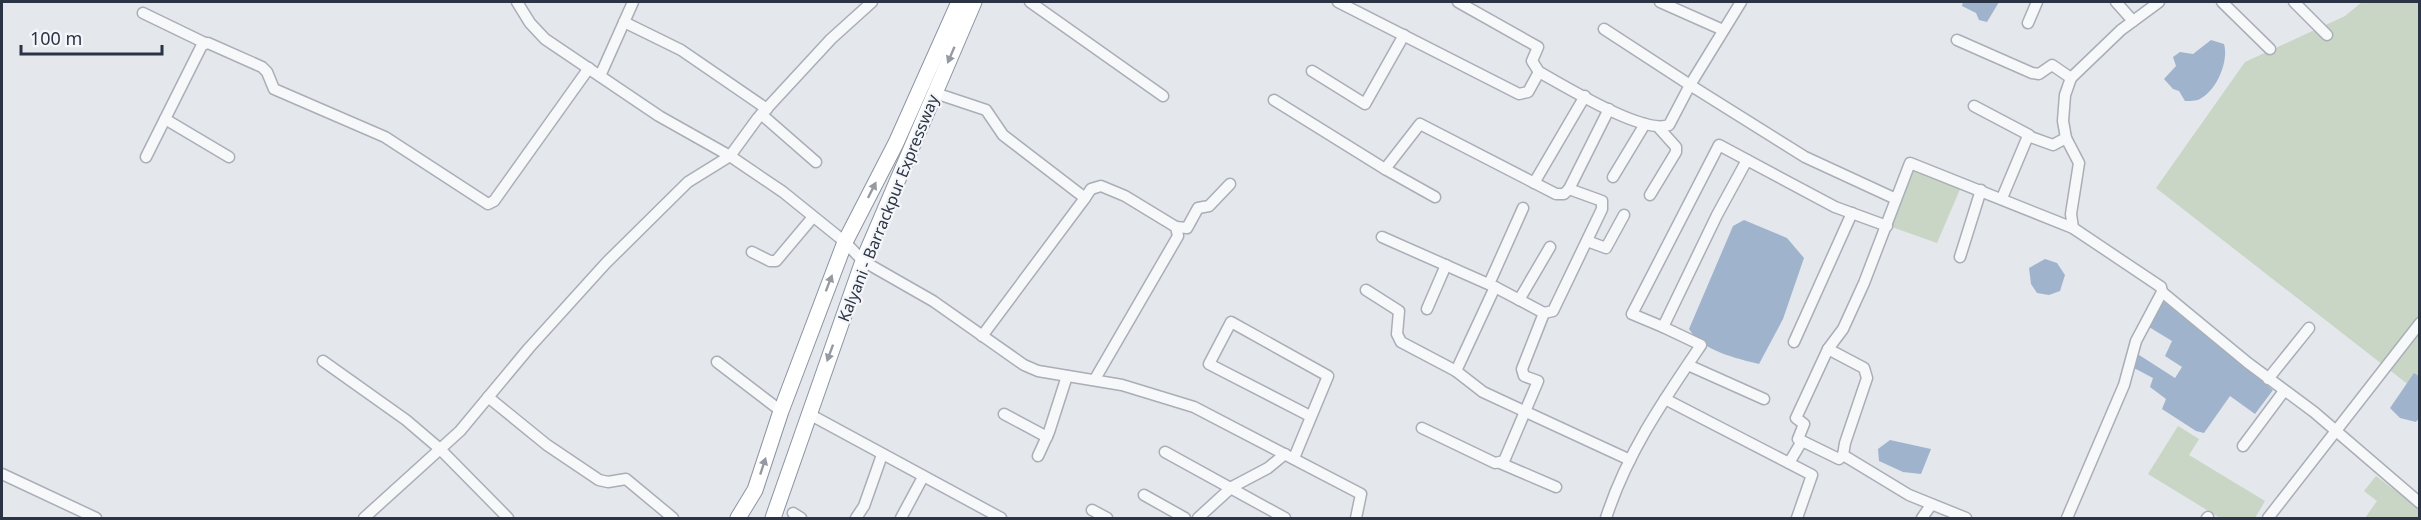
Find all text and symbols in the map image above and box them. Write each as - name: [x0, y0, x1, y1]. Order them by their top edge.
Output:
- scale bar: [21, 18, 162, 56]
- text: 100 m: [30, 26, 82, 50]
- one-way arrow: [946, 47, 956, 65]
- street label: Kalyani - Barrackpur Expressway: [832, 90, 944, 325]
- one-way arrow: [867, 181, 876, 198]
- one-way arrow: [825, 273, 835, 291]
- one-way arrow: [825, 344, 835, 362]
- one-way arrow: [759, 457, 768, 475]

